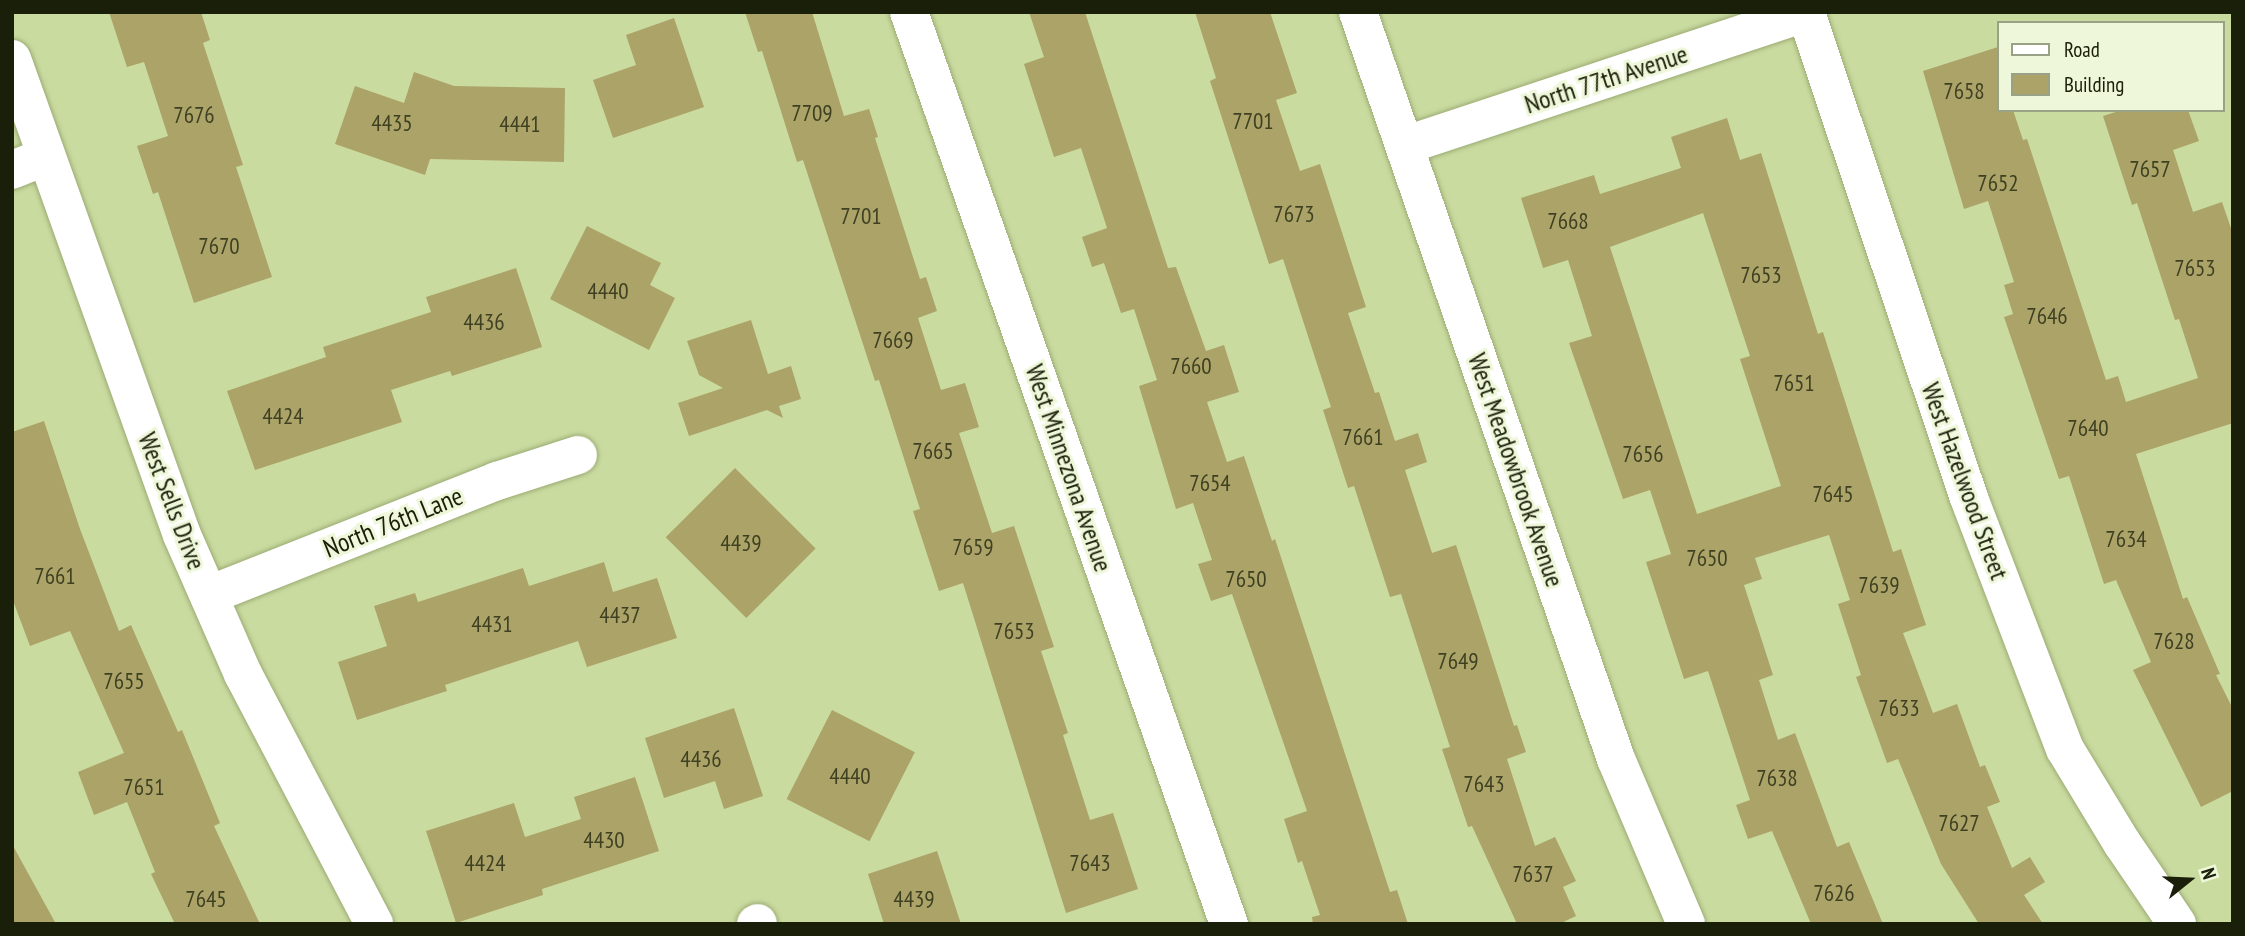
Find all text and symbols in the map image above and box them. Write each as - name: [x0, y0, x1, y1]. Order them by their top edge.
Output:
- legend: [1996, 21, 2224, 112]
- text: Road: [2064, 36, 2100, 63]
- street label: North 77th Avenue: [1520, 38, 1692, 120]
- text: Building: [2064, 71, 2124, 98]
- house number: 7658: [1943, 77, 1985, 105]
- house number: 7709: [791, 99, 833, 127]
- house number: 7676: [173, 101, 215, 129]
- house number: 7701: [1232, 107, 1274, 135]
- house number: 4435: [371, 109, 413, 137]
- house number: 4441: [499, 110, 541, 138]
- house number: 7657: [2129, 155, 2171, 183]
- house number: 7652: [1977, 169, 2019, 197]
- house number: 7673: [1273, 200, 1315, 228]
- house number: 7701: [840, 202, 882, 230]
- house number: 7668: [1547, 207, 1589, 235]
- house number: 7670: [198, 232, 240, 260]
- house number: 7653: [2174, 254, 2216, 282]
- house number: 7653: [1740, 261, 1782, 289]
- house number: 4440: [587, 277, 629, 305]
- house number: 7646: [2026, 302, 2068, 330]
- house number: 4436: [463, 308, 505, 336]
- house number: 7669: [872, 326, 914, 354]
- street label: West Meadowbrook Avenue: [1461, 349, 1571, 591]
- house number: 7660: [1170, 352, 1212, 380]
- street label: West Minnezona Avenue: [1019, 360, 1119, 576]
- house number: 7651: [1773, 369, 1815, 397]
- street label: West Hazelwood Street: [1915, 378, 2015, 584]
- house number: 4424: [262, 402, 304, 430]
- house number: 7640: [2067, 414, 2109, 442]
- house number: 7661: [1342, 423, 1384, 451]
- street label: West Sells Drive: [132, 428, 212, 574]
- house number: 7665: [912, 437, 954, 465]
- house number: 7656: [1622, 440, 1664, 468]
- house number: 7654: [1189, 469, 1231, 497]
- street label: North 76th Lane: [319, 480, 467, 564]
- house number: 7645: [1812, 480, 1854, 508]
- house number: 7634: [2105, 525, 2147, 553]
- house number: 4439: [720, 529, 762, 557]
- house number: 7659: [952, 533, 994, 561]
- house number: 7650: [1686, 544, 1728, 572]
- house number: 7661: [34, 562, 76, 590]
- house number: 7650: [1225, 565, 1267, 593]
- house number: 7639: [1858, 571, 1900, 599]
- house number: 4437: [599, 601, 641, 629]
- house number: 4431: [471, 610, 513, 638]
- house number: 7653: [993, 617, 1035, 645]
- house number: 7628: [2153, 627, 2195, 655]
- house number: 7649: [1437, 647, 1479, 675]
- house number: 7655: [103, 667, 145, 695]
- house number: 7633: [1878, 694, 1920, 722]
- house number: 4436: [680, 745, 722, 773]
- house number: 4440: [829, 762, 871, 790]
- house number: 7638: [1756, 764, 1798, 792]
- house number: 7643: [1463, 770, 1505, 798]
- house number: 7651: [123, 773, 165, 801]
- house number: 7627: [1938, 809, 1980, 837]
- house number: 4430: [583, 826, 625, 854]
- north arrow: [2154, 845, 2224, 915]
- house number: 4424: [464, 849, 506, 877]
- house number: 7643: [1069, 849, 1111, 877]
- house number: 7637: [1512, 860, 1554, 888]
- text: N: [2196, 865, 2222, 882]
- house number: 7626: [1813, 879, 1855, 907]
- house number: 7645: [185, 885, 227, 913]
- house number: 4439: [893, 885, 935, 913]

